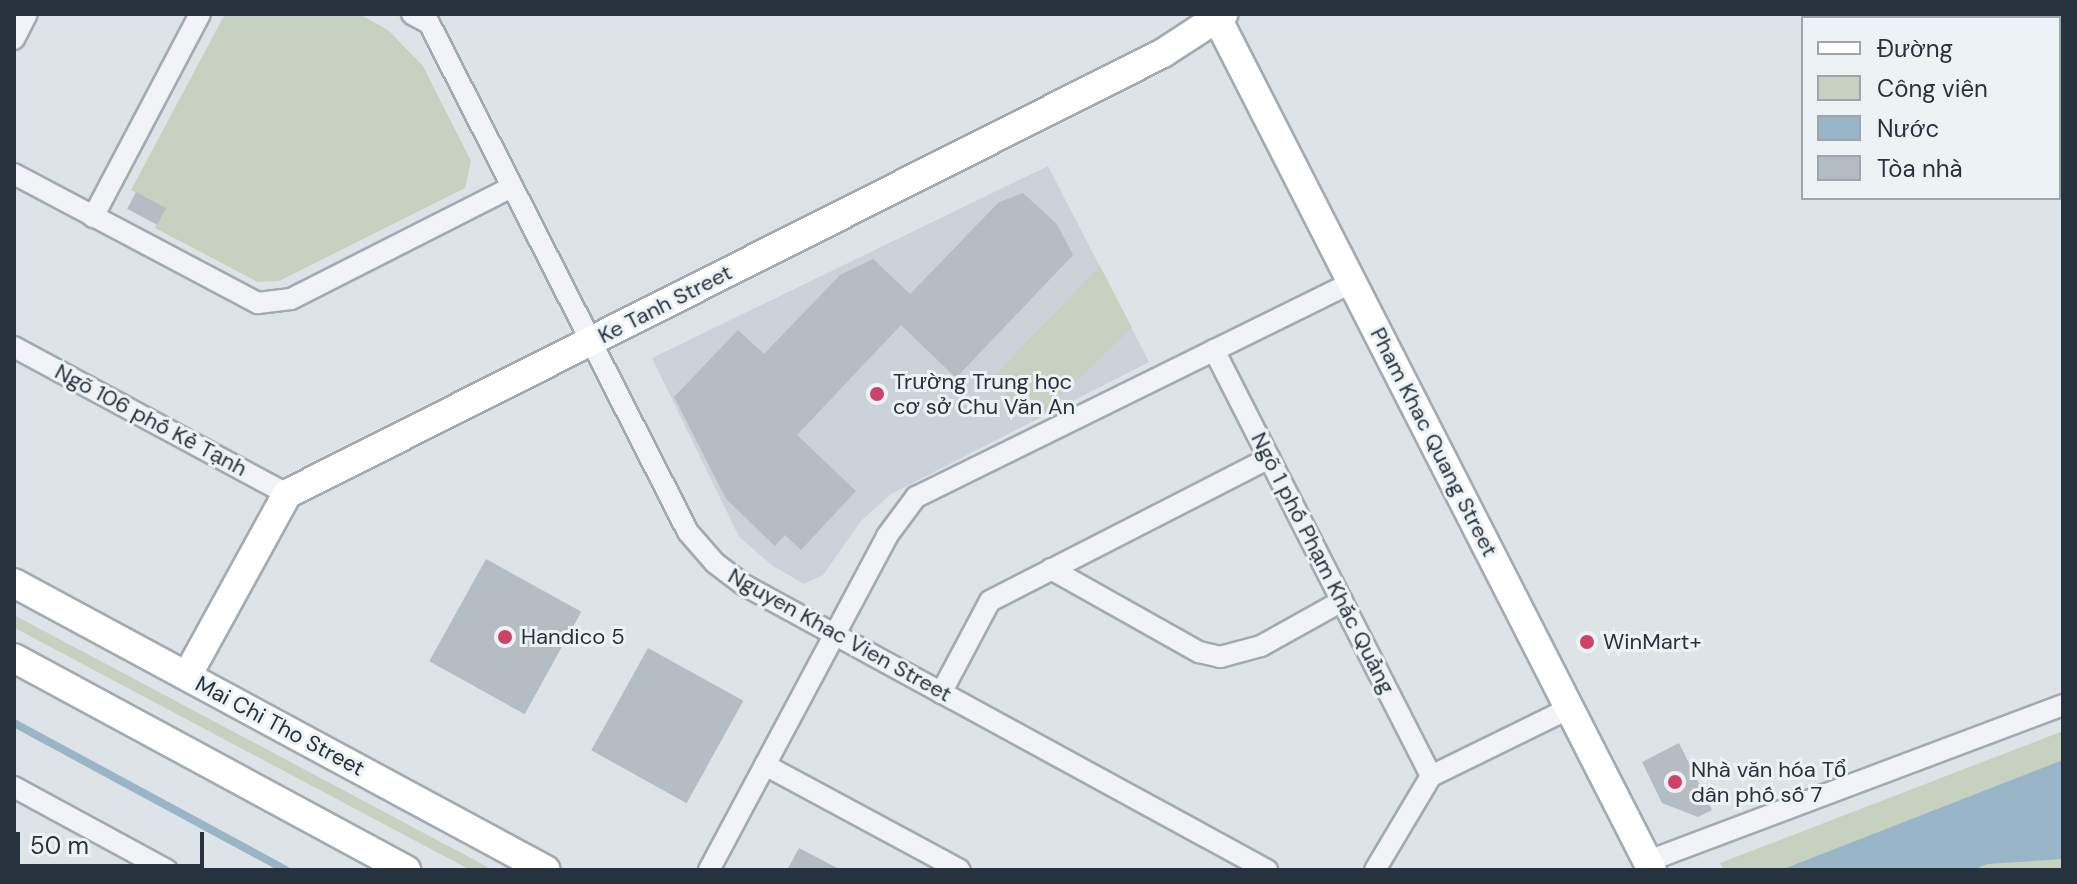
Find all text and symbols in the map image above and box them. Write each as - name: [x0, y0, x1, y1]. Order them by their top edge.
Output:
- legend: [1801, 16, 2061, 200]
- text: Đường: [1877, 33, 1953, 64]
- text: Công viên: [1877, 73, 1988, 104]
- text: Nước: [1877, 113, 1939, 144]
- text: Tòa nhà: [1877, 153, 1963, 184]
- street label: Ke Tanh Street: [594, 259, 736, 349]
- street label: Pham Khac Quang Street: [1365, 323, 1503, 561]
- street label: Ngõ 106 phố Kẻ Tạnh: [50, 358, 252, 482]
- place label: Trường Trung học cơ sở Chu Văn An: [893, 368, 1075, 420]
- marker: Trường Trung học cơ sở Chu Văn An: [868, 385, 886, 403]
- street label: Ngõ 1 phố Phạm Khắc Quảng: [1245, 428, 1401, 698]
- street label: Nguyen Khac Vien Street: [724, 562, 956, 708]
- place label: Handico 5: [521, 624, 625, 650]
- marker: Handico 5: [496, 628, 514, 646]
- place label: WinMart+: [1603, 629, 1702, 655]
- marker: WinMart+: [1578, 633, 1596, 651]
- street label: Mai Chi Tho Street: [191, 670, 369, 782]
- place label: Nhà văn hóa Tổ dân phố số 7: [1691, 756, 1846, 808]
- marker: Nhà văn hóa Tổ dân phố số 7: [1666, 773, 1684, 791]
- scale bar: [20, 816, 208, 866]
- text: 50 m: [30, 830, 89, 861]

